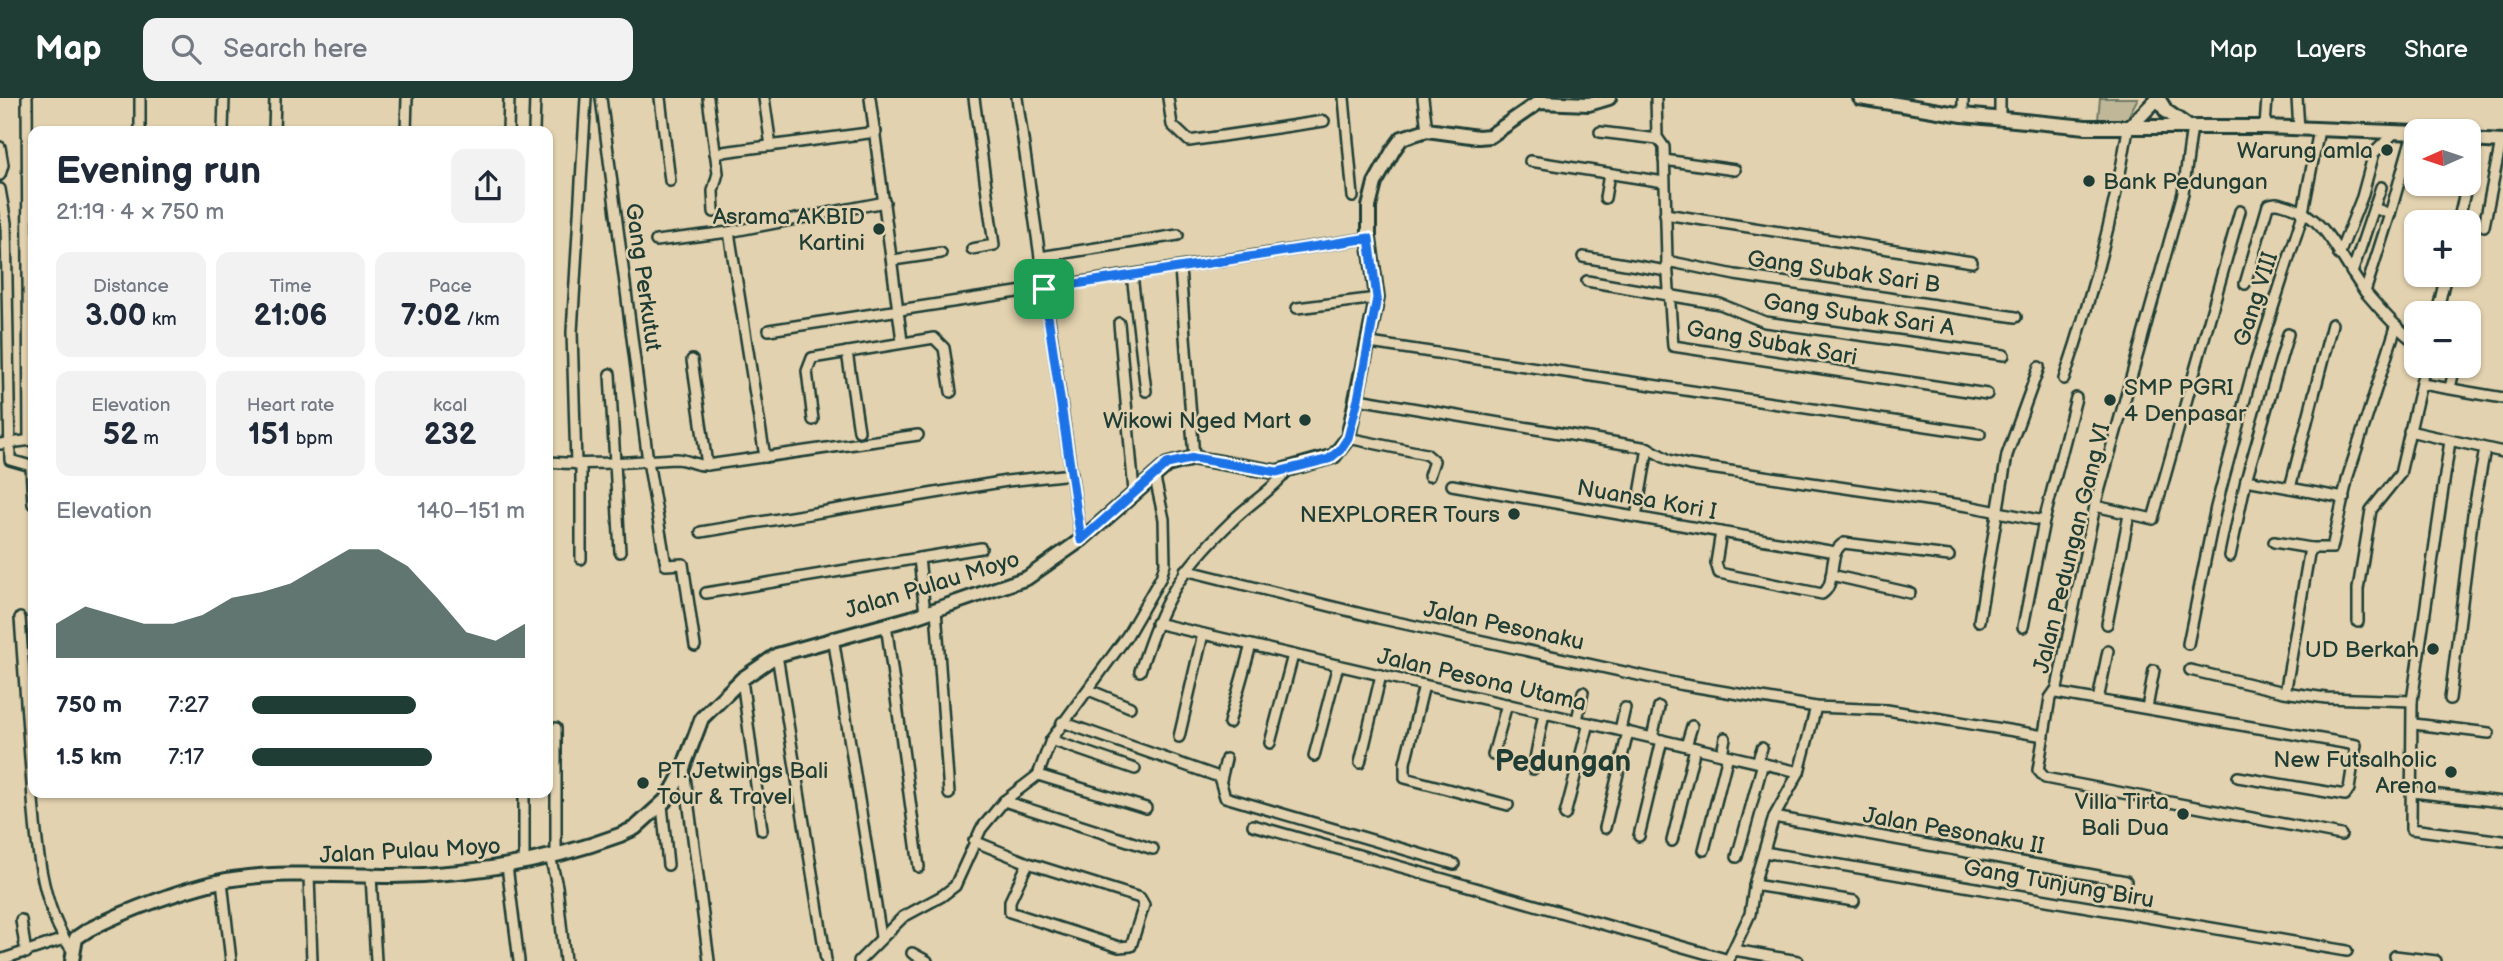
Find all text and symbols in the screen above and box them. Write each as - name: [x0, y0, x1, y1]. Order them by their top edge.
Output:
- search box: [143, 18, 633, 81]
- text: Map: [35, 29, 101, 69]
- icon: search: [167, 30, 205, 68]
- text: Search here: [223, 34, 367, 65]
- text: Map: [2209, 35, 2257, 64]
- text: Layers: [2295, 35, 2366, 64]
- text: Share: [2404, 35, 2468, 64]
- north arrow: [2404, 119, 2482, 196]
- map controls: [2404, 119, 2481, 378]
- place label: Warung amla: [2237, 137, 2373, 165]
- marker: Warung amla: [2379, 142, 2395, 158]
- text: Evening run: [56, 149, 261, 194]
- button: share: [451, 149, 525, 223]
- place label: Bank Pedungan: [2103, 168, 2268, 196]
- marker: Bank Pedungan: [2081, 173, 2097, 189]
- text: 21:19 · 4 × 750 m: [56, 198, 224, 226]
- street label: Gang Perkutut: [619, 201, 667, 353]
- place label: Asrama AKBID Kartini: [713, 203, 865, 257]
- button: +: [2404, 210, 2481, 287]
- marker: Asrama AKBID Kartini: [871, 221, 887, 237]
- street label: Gang Subak Sari B: [1746, 245, 1942, 299]
- street label: Gang VIII: [2228, 249, 2284, 350]
- pin: [1014, 259, 1074, 319]
- icon: arrive: [1025, 270, 1063, 308]
- text: Distance: [93, 275, 169, 298]
- text: Time: [269, 275, 312, 298]
- text: Pace: [429, 275, 472, 298]
- street label: Gang Subak Sari A: [1761, 288, 1957, 342]
- text: 3.00: [85, 298, 147, 334]
- text: 21:06: [253, 298, 328, 334]
- text: 7:02: [401, 298, 461, 334]
- button: −: [2404, 301, 2481, 378]
- text: km: [147, 308, 177, 331]
- text: /km: [461, 308, 500, 331]
- street label: Gang Subak Sari: [1684, 314, 1859, 372]
- place label: SMP PGRI 4 Denpasar: [2124, 374, 2247, 428]
- marker: SMP PGRI 4 Denpasar: [2102, 392, 2118, 408]
- text: Elevation: [91, 394, 170, 417]
- text: Heart rate: [247, 394, 334, 417]
- text: kcal: [433, 394, 467, 417]
- place label: Wikowi Nged Mart: [1103, 407, 1291, 435]
- marker: Wikowi Nged Mart: [1297, 412, 1313, 428]
- text: 52: [103, 417, 138, 453]
- text: 151: [248, 417, 291, 453]
- text: 232: [424, 417, 477, 453]
- street label: Jalan Pedungan Gang VI: [2027, 420, 2117, 676]
- text: m: [138, 427, 159, 450]
- text: bpm: [291, 427, 333, 450]
- street label: Nuansa Kori I: [1575, 474, 1719, 526]
- text: Elevation: [56, 497, 152, 525]
- text: 140–151 m: [417, 497, 525, 525]
- place label: NEXPLORER Tours: [1300, 501, 1500, 529]
- marker: NEXPLORER Tours: [1506, 506, 1522, 522]
- street label: Jalan Pulau Moyo: [841, 545, 1023, 625]
- street label: Jalan Pesonaku: [1421, 595, 1587, 657]
- place label: UD Berkah: [2305, 636, 2419, 664]
- marker: UD Berkah: [2425, 641, 2441, 657]
- street label: Jalan Pesona Utama: [1374, 642, 1589, 718]
- text: 750 m: [56, 691, 122, 719]
- text: 7:27: [168, 691, 209, 719]
- text: 1.5 km: [56, 743, 122, 771]
- text: 7:17: [168, 743, 204, 771]
- district label: Pedungan: [1495, 744, 1631, 780]
- place label: New Futsalholic Arena: [2273, 746, 2437, 800]
- place label: PT. Jetwings Bali Tour & Travel: [657, 757, 828, 811]
- marker: New Futsalholic Arena: [2443, 764, 2459, 780]
- marker: PT. Jetwings Bali Tour & Travel: [635, 775, 651, 791]
- place label: Villa Tirta Bali Dua: [2075, 788, 2169, 842]
- street label: Jalan Pesonaku II: [1861, 801, 2047, 861]
- marker: Villa Tirta Bali Dua: [2175, 806, 2191, 822]
- street label: Jalan Pulau Moyo: [319, 832, 501, 870]
- street label: Gang Tunjung Biru: [1961, 853, 2156, 915]

